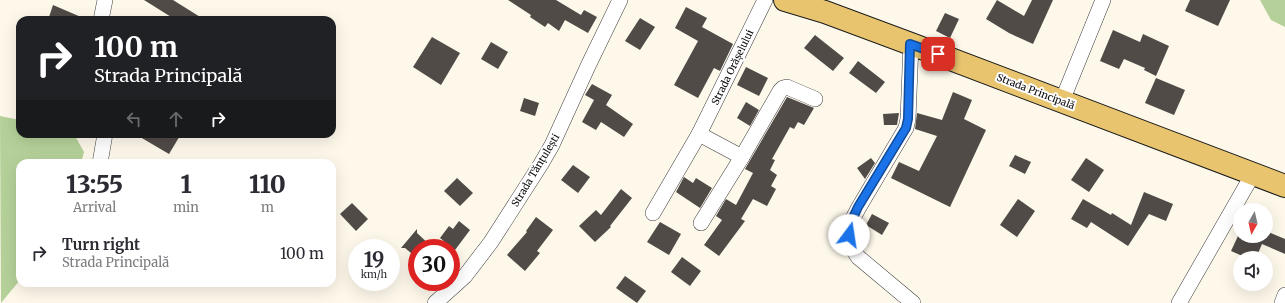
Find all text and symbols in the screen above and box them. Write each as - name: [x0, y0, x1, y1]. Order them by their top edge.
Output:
- street label: Strada Orășelului: [709, 27, 756, 107]
- text: 100 m: [94, 29, 178, 65]
- icon: right: [28, 32, 80, 84]
- pin: [921, 37, 955, 71]
- icon: arrive: [927, 43, 949, 65]
- text: Strada Principală: [94, 64, 243, 87]
- street label: Strada Principală: [995, 71, 1077, 113]
- icon: left: [123, 108, 145, 130]
- icon: ahead: [165, 108, 187, 130]
- icon: right: [207, 108, 229, 130]
- street label: Strada Tănțulești: [509, 131, 562, 209]
- text: 13:55: [66, 169, 123, 200]
- text: 1: [180, 169, 192, 200]
- text: 110: [249, 169, 286, 200]
- text: Arrival: [73, 199, 116, 216]
- text: min: [173, 199, 199, 216]
- text: m: [261, 199, 274, 216]
- north arrow: [1233, 203, 1273, 243]
- map controls: [1233, 203, 1273, 291]
- position arrow: [828, 214, 870, 256]
- text: Turn right: [62, 235, 140, 254]
- speed limit sign: 30: [408, 239, 460, 291]
- icon: right: [28, 242, 50, 264]
- text: 100 m: [280, 244, 324, 263]
- text: 19: [364, 247, 384, 272]
- button: sound: [1233, 251, 1273, 291]
- text: Strada Principală: [62, 254, 169, 271]
- text: km/h: [361, 268, 387, 281]

